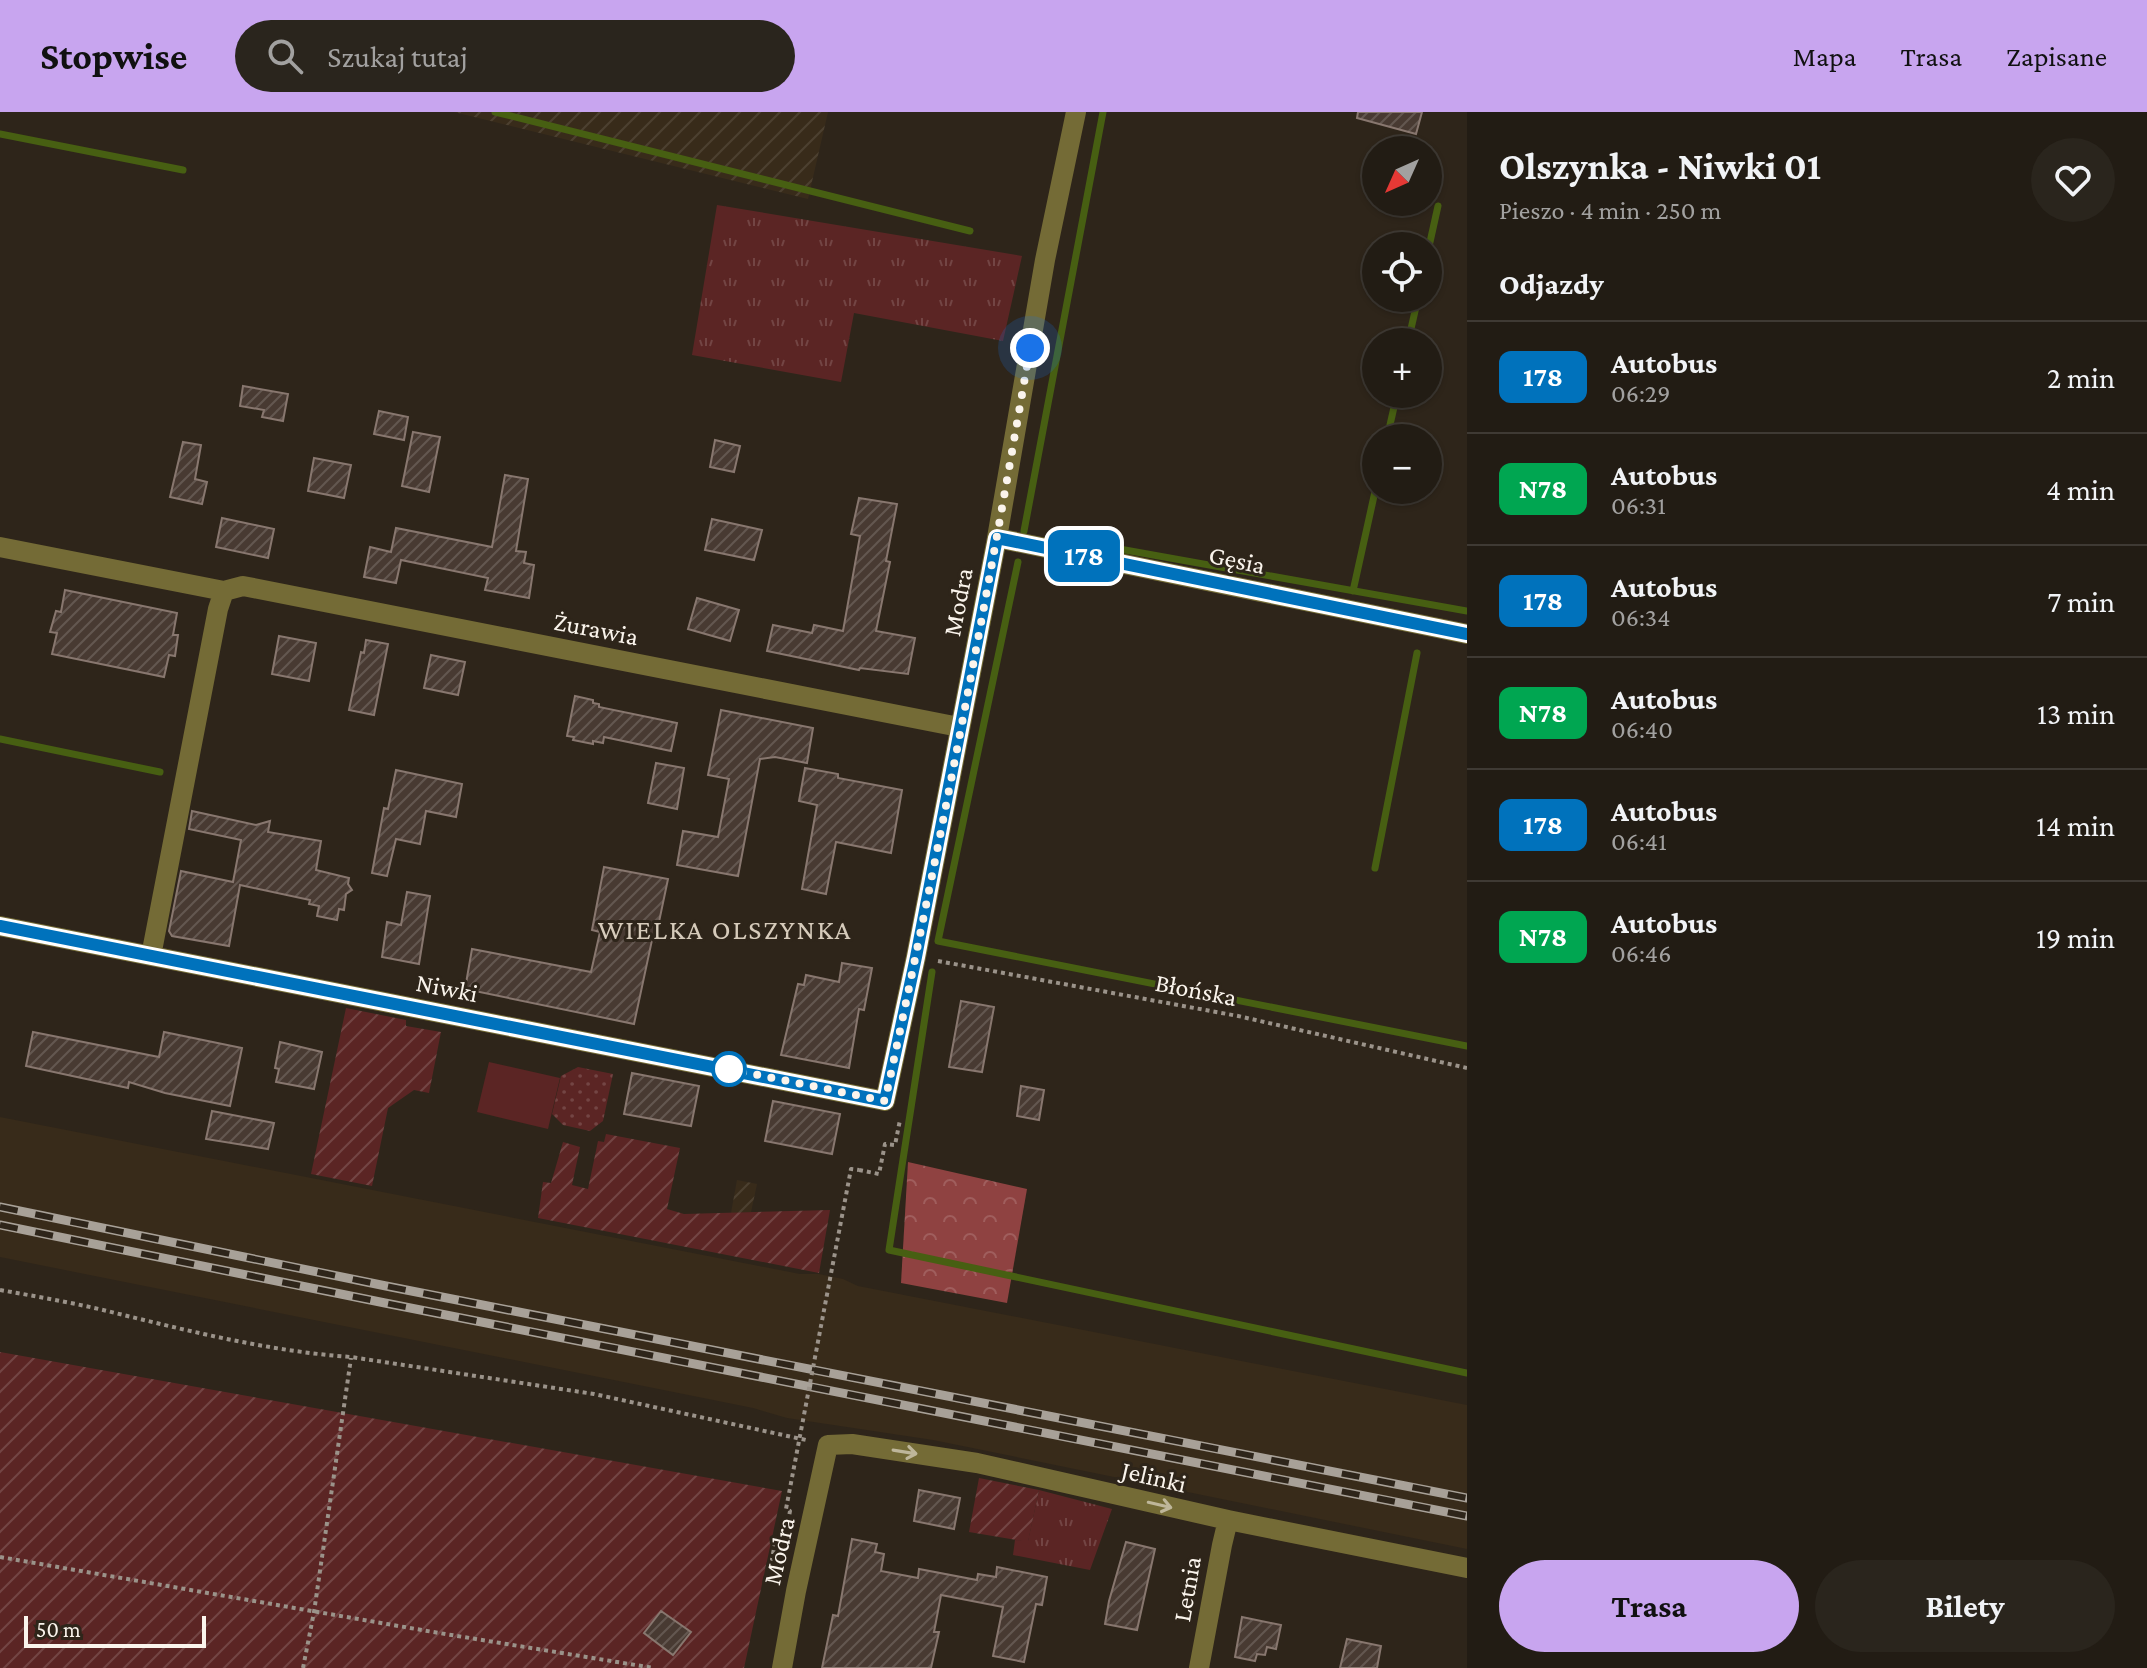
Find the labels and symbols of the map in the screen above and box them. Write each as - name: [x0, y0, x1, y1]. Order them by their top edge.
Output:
- north arrow: [1362, 136, 1442, 216]
- your location: [1010, 328, 1050, 368]
- line badge: 178: [1038, 530, 1130, 582]
- street label: Gęsia: [1206, 540, 1268, 580]
- street label: Modra: [937, 565, 979, 639]
- street label: Żurawia: [551, 607, 641, 651]
- district label: WIELKA OLSZYNKA: [598, 914, 852, 945]
- street label: Niwki: [414, 968, 481, 1008]
- street label: Błońska: [1153, 968, 1239, 1012]
- unlabelled marker: [712, 1052, 746, 1086]
- one-way arrow: [892, 1445, 918, 1460]
- street label: Jelinki: [1117, 1455, 1190, 1499]
- one-way arrow: [1147, 1498, 1172, 1513]
- street label: Modra: [757, 1514, 801, 1588]
- street label: Letnia: [1167, 1554, 1207, 1624]
- scale bar: [24, 1612, 206, 1648]

